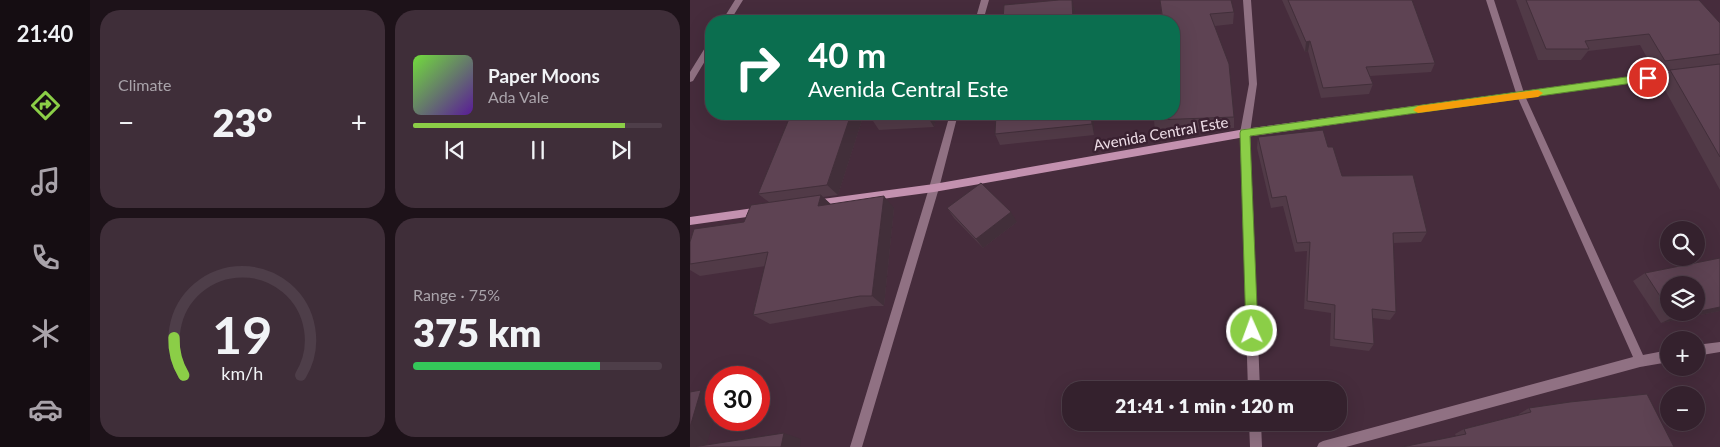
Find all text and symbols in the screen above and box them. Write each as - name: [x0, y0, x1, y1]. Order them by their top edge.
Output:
- text: 21:40: [17, 20, 73, 47]
- text: 40 m: [808, 33, 886, 75]
- icon: right: [725, 35, 790, 100]
- pin: [1627, 57, 1669, 99]
- text: Paper Moons: [488, 64, 600, 87]
- icon: arrive: [1634, 64, 1662, 92]
- text: Climate: [118, 75, 171, 94]
- text: Avenida Central Este: [808, 75, 1008, 102]
- text: Ada Vale: [488, 87, 549, 106]
- icon: directions: [28, 88, 63, 123]
- text: 23°: [213, 99, 272, 145]
- text: −: [118, 105, 134, 139]
- text: +: [351, 105, 367, 139]
- street label: Avenida Central Este: [1092, 112, 1230, 154]
- icon: previous: [441, 136, 469, 164]
- icon: pause: [524, 136, 552, 164]
- icon: next: [607, 136, 635, 164]
- icon: music: [28, 164, 63, 199]
- map controls: [1660, 221, 1705, 431]
- button: search: [1660, 221, 1705, 266]
- icon: phone: [28, 240, 63, 275]
- button: layers: [1660, 276, 1705, 321]
- text: Range · 75%: [413, 285, 500, 304]
- text: 19: [212, 303, 273, 365]
- position arrow: [1225, 304, 1277, 356]
- text: 375 km: [413, 309, 541, 355]
- icon: climate: [28, 316, 63, 351]
- button: +: [1660, 331, 1705, 376]
- text: km/h: [222, 362, 263, 384]
- speed limit sign: 30: [705, 366, 770, 431]
- button: −: [1660, 386, 1705, 431]
- icon: car: [28, 392, 63, 427]
- text: 21:41 · 1 min · 120 m: [1115, 394, 1294, 417]

